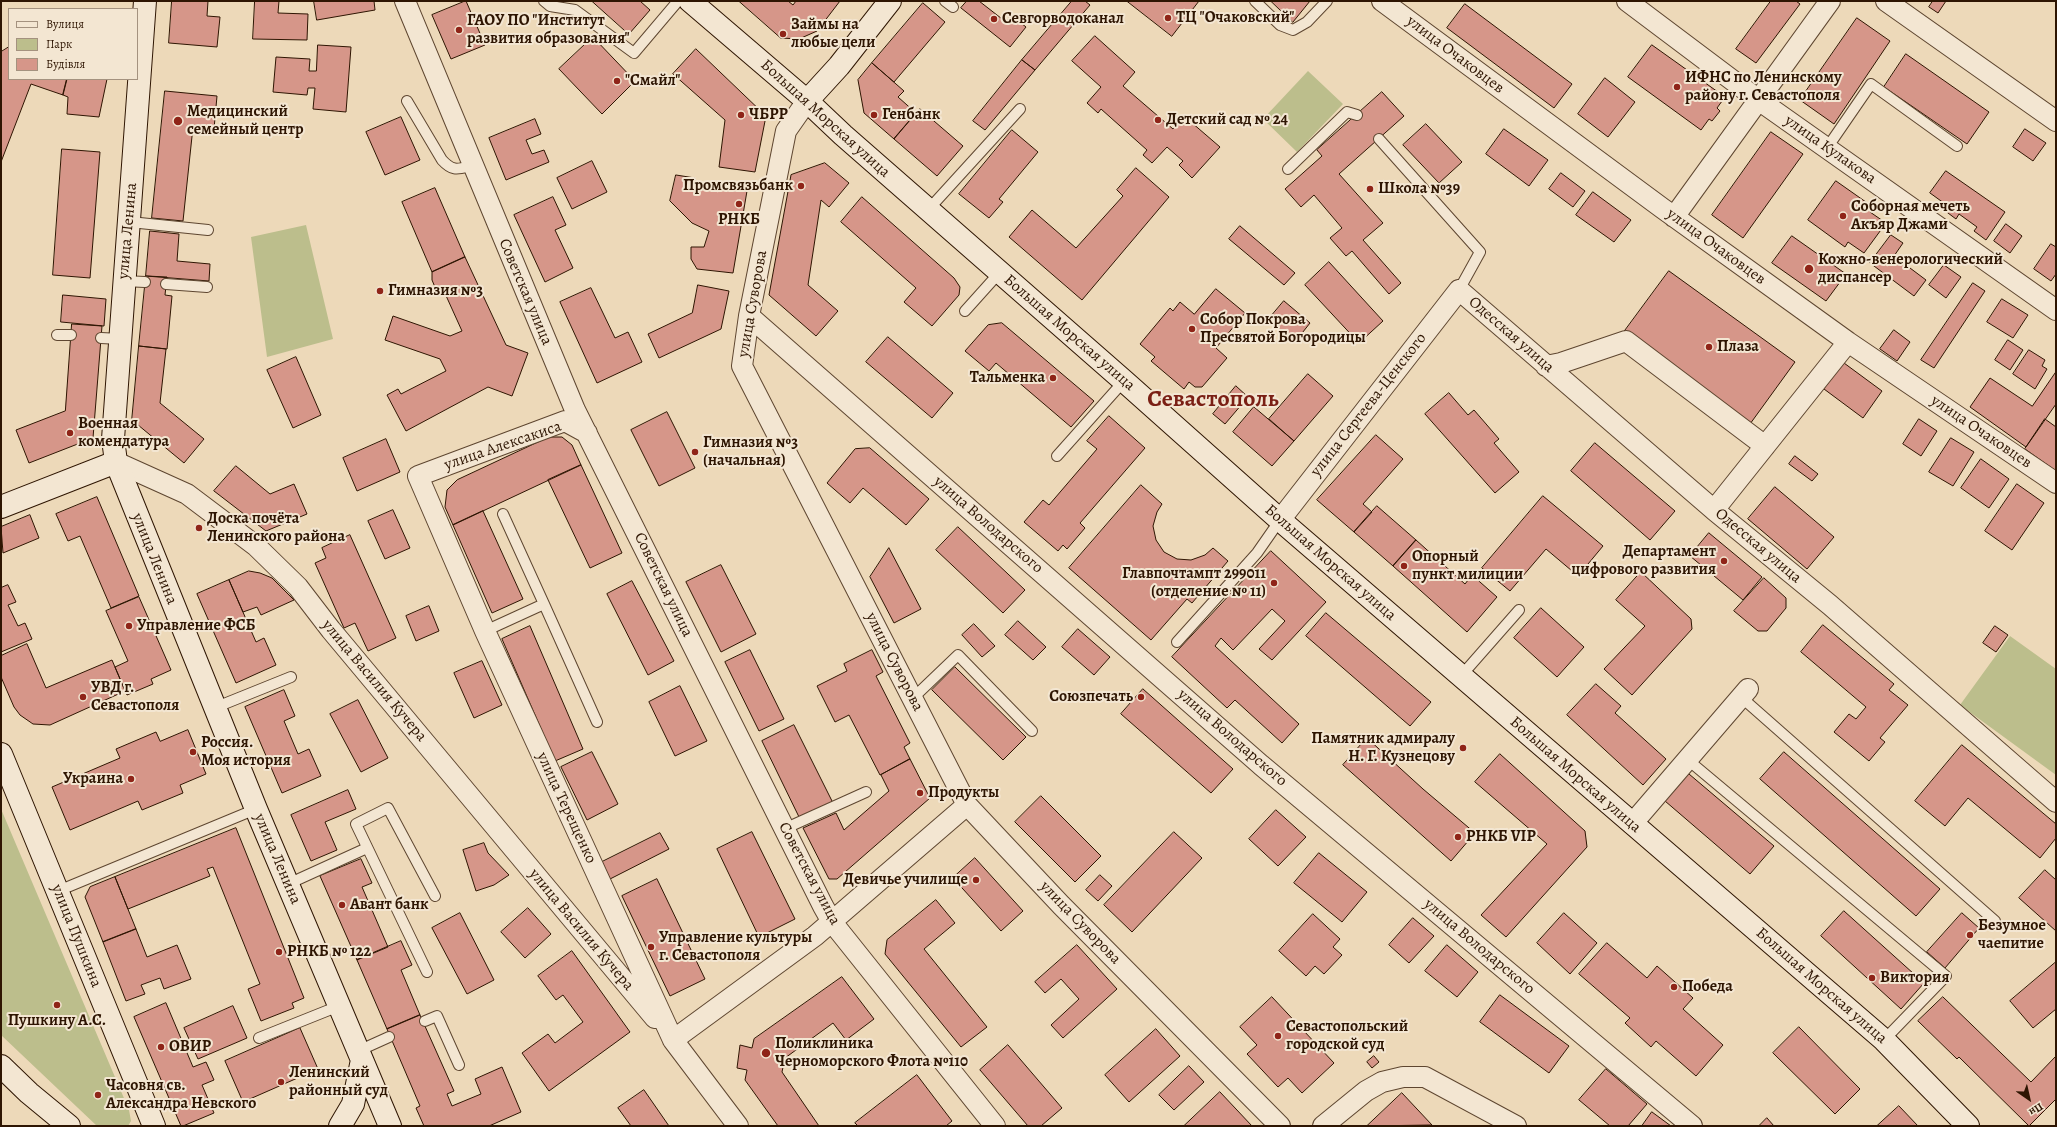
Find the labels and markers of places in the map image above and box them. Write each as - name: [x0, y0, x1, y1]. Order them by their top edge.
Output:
- place label: ТЦ "Очаковский": [1176, 8, 1294, 28]
- place label: Севгорводоканал: [1002, 9, 1124, 29]
- place label: ГАОУ ПО "Институт развития образования": [467, 11, 630, 49]
- marker: ТЦ "Очаковский": [1163, 13, 1173, 23]
- marker: Севгорводоканал: [989, 14, 999, 24]
- place label: Займы на любые цели: [791, 15, 875, 53]
- marker: ГАОУ ПО "Институт развития образования": [454, 25, 464, 35]
- marker: Займы на любые цели: [778, 29, 788, 39]
- place label: ИФНС по Ленинскому району г. Севастополя: [1685, 68, 1842, 106]
- place label: "Смайл": [625, 71, 680, 91]
- marker: "Смайл": [612, 76, 622, 86]
- marker: ИФНС по Ленинскому району г. Севастополя: [1672, 82, 1682, 92]
- place label: Медицинский семейный центр: [187, 102, 304, 140]
- place label: ЧБРР: [749, 105, 788, 125]
- place label: Генбанк: [882, 105, 940, 125]
- marker: ЧБРР: [736, 110, 746, 120]
- marker: Генбанк: [869, 110, 879, 120]
- place label: Детский сад № 24: [1166, 110, 1288, 130]
- marker: Медицинский семейный центр: [172, 115, 184, 127]
- marker: Детский сад № 24: [1153, 115, 1163, 125]
- place label: Промсвязьбанк: [683, 176, 793, 196]
- place label: Школа №39: [1378, 179, 1460, 199]
- marker: Промсвязьбанк: [796, 181, 806, 191]
- marker: Школа №39: [1365, 184, 1375, 194]
- place label: Соборная мечеть Акъяр Джами: [1851, 197, 1970, 235]
- marker: РНКБ: [734, 199, 744, 209]
- place label: РНКБ: [718, 210, 760, 230]
- marker: Соборная мечеть Акъяр Джами: [1838, 211, 1848, 221]
- place label: Кожно-венерологический диспансер: [1818, 250, 2003, 288]
- marker: Кожно-венерологический диспансер: [1803, 263, 1815, 275]
- place label: Гимназия №3: [388, 281, 483, 301]
- marker: Гимназия №3: [375, 286, 385, 296]
- place label: Собор Покрова Пресвятой Богородицы: [1200, 310, 1366, 348]
- marker: Собор Покрова Пресвятой Богородицы: [1187, 324, 1197, 334]
- place label: Плаза: [1717, 337, 1759, 357]
- marker: Плаза: [1704, 342, 1714, 352]
- place label: Тальменка: [970, 368, 1045, 388]
- marker: Тальменка: [1048, 373, 1058, 383]
- place label: Военная комендатура: [78, 414, 169, 452]
- marker: Военная комендатура: [65, 428, 75, 438]
- place label: Гимназия №3 (начальная): [703, 433, 798, 471]
- marker: Гимназия №3 (начальная): [690, 447, 700, 457]
- place label: Доска почёта Ленинского района: [207, 509, 345, 547]
- marker: Доска почёта Ленинского района: [194, 523, 204, 533]
- place label: Департамент цифрового развития: [1571, 542, 1716, 580]
- place label: Опорный пункт милиции: [1412, 547, 1523, 585]
- marker: Департамент цифрового развития: [1719, 556, 1729, 566]
- marker: Опорный пункт милиции: [1399, 561, 1409, 571]
- place label: Главпочтампт 299011 (отделение № 11): [1122, 564, 1266, 602]
- marker: Главпочтампт 299011 (отделение № 11): [1269, 578, 1279, 588]
- place label: Управление ФСБ: [137, 616, 256, 636]
- marker: Управление ФСБ: [124, 621, 134, 631]
- place label: УВД г. Севастополя: [91, 678, 179, 716]
- place label: Союзпечать: [1049, 687, 1133, 707]
- marker: УВД г. Севастополя: [78, 692, 88, 702]
- marker: Союзпечать: [1136, 692, 1146, 702]
- place label: Памятник адмиралу Н. Г. Кузнецову: [1311, 729, 1455, 767]
- place label: Россия. Моя история: [201, 733, 291, 771]
- marker: Памятник адмиралу Н. Г. Кузнецову: [1458, 743, 1468, 753]
- marker: Россия. Моя история: [188, 747, 198, 757]
- place label: Украина: [63, 769, 123, 789]
- marker: Украина: [126, 774, 136, 784]
- place label: Продукты: [928, 783, 999, 803]
- marker: Продукты: [915, 788, 925, 798]
- place label: РНКБ VIP: [1466, 827, 1536, 847]
- marker: РНКБ VIP: [1453, 832, 1463, 842]
- place label: Девичье училище: [843, 870, 968, 890]
- marker: Девичье училище: [971, 875, 981, 885]
- place label: Авант банк: [350, 895, 429, 915]
- marker: Авант банк: [337, 900, 347, 910]
- place label: Безумное чаепитие: [1978, 916, 2046, 954]
- place label: Управление культуры г. Севастополя: [659, 928, 812, 966]
- marker: Безумное чаепитие: [1965, 930, 1975, 940]
- place label: РНКБ № 122: [287, 942, 371, 962]
- marker: Управление культуры г. Севастополя: [646, 942, 656, 952]
- marker: РНКБ № 122: [274, 947, 284, 957]
- place label: Виктория: [1880, 968, 1950, 988]
- marker: Виктория: [1867, 973, 1877, 983]
- place label: Победа: [1682, 977, 1733, 997]
- marker: Победа: [1669, 982, 1679, 992]
- marker: Пушкину А.С.: [52, 1000, 62, 1010]
- place label: Пушкину А.С.: [8, 1011, 106, 1031]
- place label: Севастопольский городской суд: [1286, 1017, 1408, 1055]
- marker: Севастопольский городской суд: [1273, 1031, 1283, 1041]
- place label: Поликлиника Черноморского Флота №110: [775, 1034, 968, 1072]
- place label: ОВИР: [169, 1037, 211, 1057]
- marker: ОВИР: [156, 1042, 166, 1052]
- marker: Поликлиника Черноморского Флота №110: [760, 1047, 772, 1059]
- place label: Ленинский районный суд: [289, 1063, 388, 1101]
- place label: Часовня св. Александра Невского: [106, 1076, 256, 1114]
- marker: Ленинский районный суд: [276, 1077, 286, 1087]
- marker: Часовня св. Александра Невского: [93, 1090, 103, 1100]

